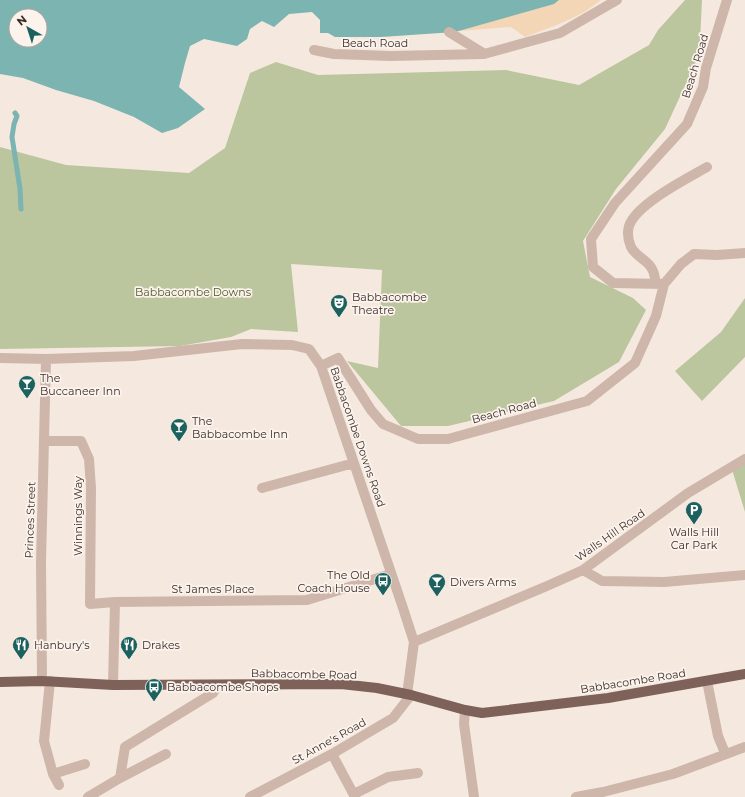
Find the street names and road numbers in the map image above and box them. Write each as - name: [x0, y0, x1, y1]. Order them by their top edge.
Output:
- street label: Beach Road: [679, 32, 711, 100]
- street label: Beach Road: [342, 36, 408, 50]
- street label: Babbacombe Downs Road: [327, 365, 389, 509]
- street label: Beach Road: [470, 396, 538, 426]
- street label: Winnings Way: [71, 476, 85, 556]
- street label: Princes Street: [22, 481, 38, 559]
- street label: Walls Hill Road: [573, 506, 647, 564]
- street label: St James Place: [172, 582, 255, 596]
- street label: Babbacombe Road: [251, 666, 357, 682]
- street label: Babbacombe Road: [579, 666, 687, 696]
- street label: St Anne's Road: [290, 715, 368, 767]

